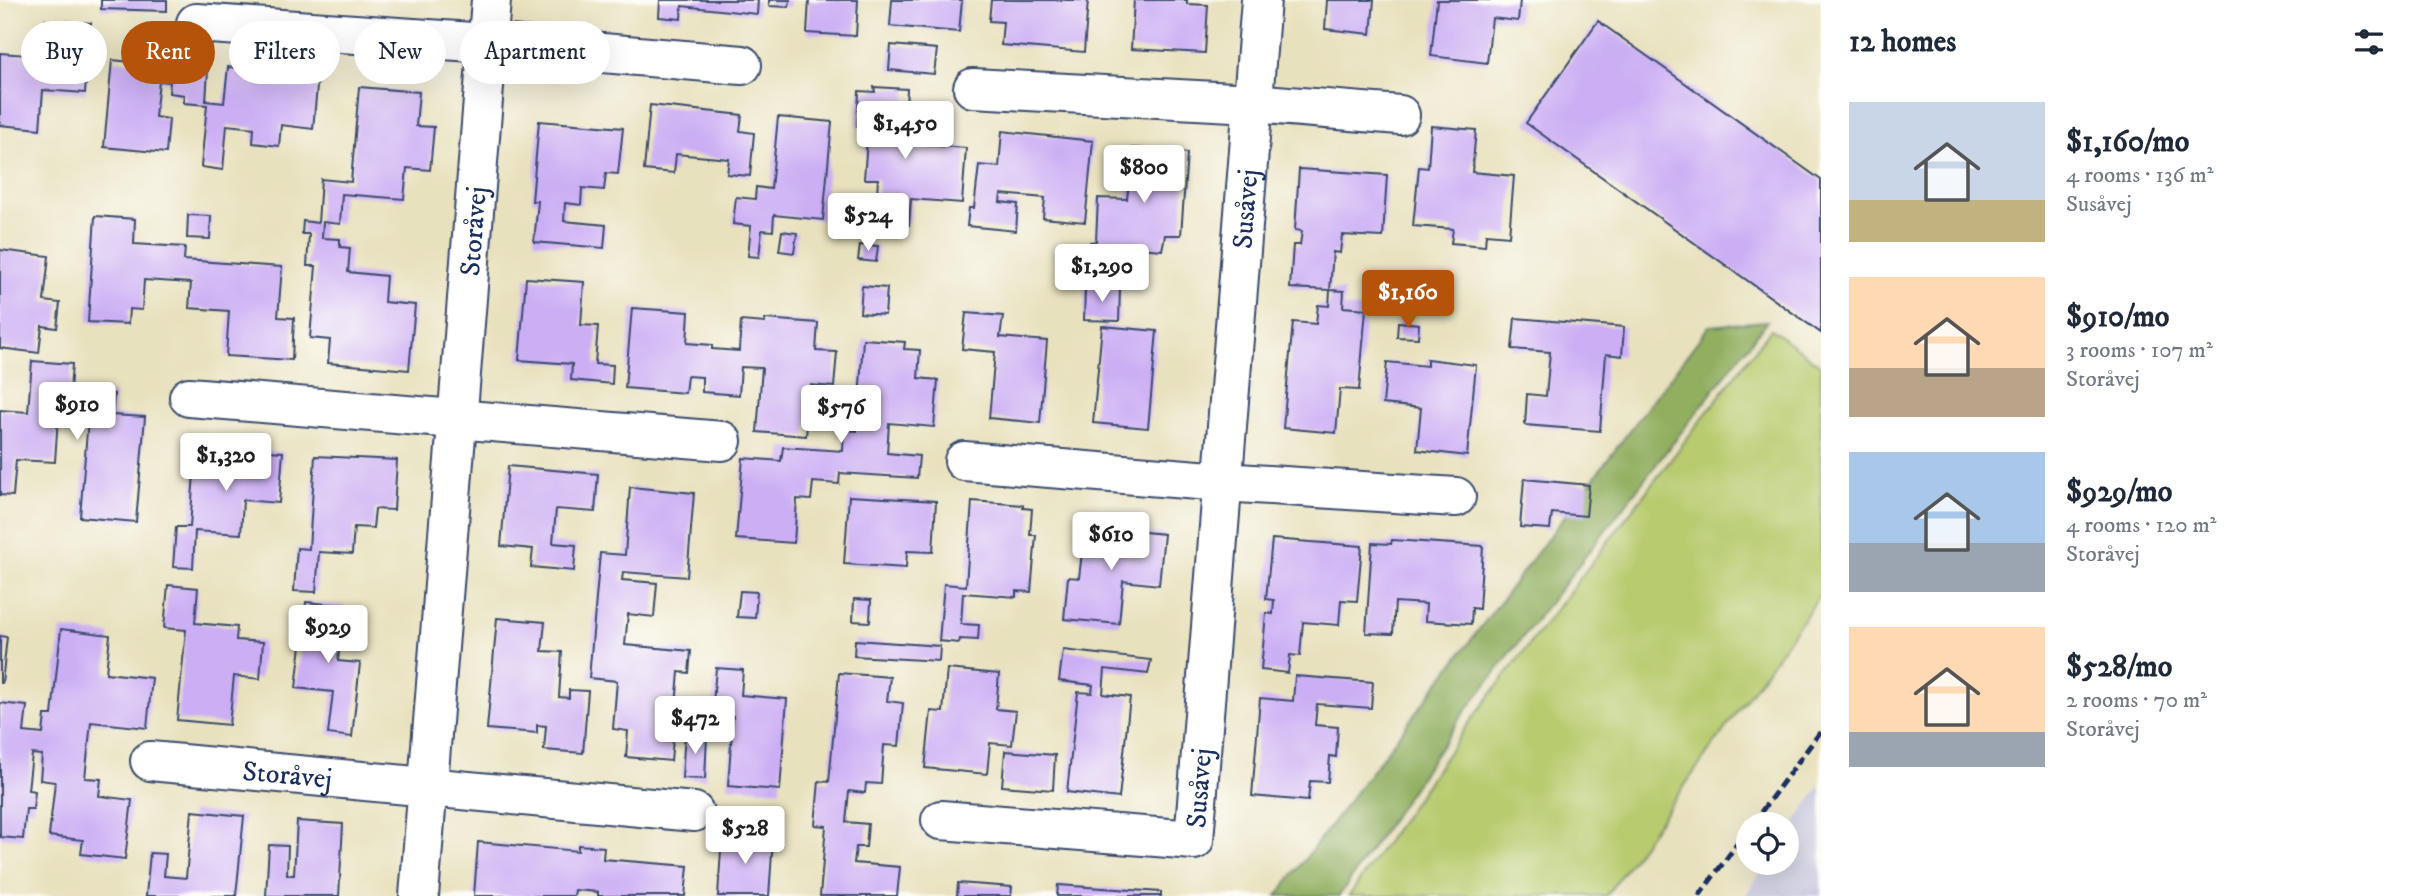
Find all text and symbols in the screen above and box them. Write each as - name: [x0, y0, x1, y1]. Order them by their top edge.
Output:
- chip: Buy: [21, 21, 107, 84]
- chip: Rent: [121, 21, 215, 84]
- chip: Filters: [229, 21, 340, 84]
- chip: New: [354, 21, 446, 84]
- chip: Apartment: [460, 21, 610, 84]
- icon: filters: [2350, 23, 2388, 61]
- text: 12 homes: [1849, 24, 1956, 61]
- pin: $1,450: [848, 102, 962, 161]
- text: $1,450: [873, 109, 937, 138]
- text: $1,160/mo: [2066, 124, 2189, 161]
- icon: home: [1905, 130, 1989, 214]
- pin: $800: [1103, 146, 1185, 205]
- text: $800: [1120, 153, 1168, 182]
- text: 4 rooms · 136 m²: [2066, 161, 2213, 190]
- street label: Susåvej: [1225, 168, 1266, 250]
- street label: Storåvej: [453, 185, 495, 278]
- text: Susåvej: [2066, 190, 2132, 219]
- pin: $524: [827, 194, 909, 253]
- text: $524: [844, 201, 892, 230]
- pin: $1,290: [1045, 244, 1159, 304]
- text: $1,290: [1071, 252, 1133, 281]
- pin: $1,160: [1351, 270, 1465, 330]
- text: $1,160: [1378, 278, 1438, 307]
- text: $910/mo: [2066, 299, 2169, 336]
- icon: home: [1905, 305, 1989, 389]
- text: 3 rooms · 107 m²: [2066, 336, 2213, 365]
- text: Storåvej: [2066, 365, 2140, 394]
- pin: $910: [36, 382, 118, 442]
- pin: $576: [800, 386, 882, 445]
- text: $910: [55, 390, 99, 419]
- text: $576: [817, 393, 865, 422]
- pin: $1,320: [169, 434, 283, 493]
- text: $1,320: [196, 441, 256, 470]
- text: $929/mo: [2066, 474, 2172, 511]
- icon: home: [1905, 480, 1989, 564]
- text: 4 rooms · 120 m²: [2066, 511, 2217, 540]
- pin: $610: [1070, 512, 1152, 572]
- text: $610: [1088, 520, 1134, 549]
- text: Storåvej: [2066, 540, 2140, 569]
- pin: $929: [287, 606, 369, 665]
- text: $929: [305, 613, 351, 642]
- text: $528/mo: [2066, 649, 2172, 686]
- icon: home: [1905, 655, 1989, 739]
- text: 2 rooms · 70 m²: [2066, 686, 2207, 715]
- pin: $472: [654, 696, 736, 756]
- text: $472: [671, 704, 719, 733]
- text: Storåvej: [2066, 715, 2140, 744]
- street label: Susåvej: [1179, 747, 1220, 829]
- street label: Storåvej: [241, 754, 334, 797]
- pin: $528: [704, 806, 786, 866]
- map controls: [1736, 812, 1799, 875]
- button: locate: [1736, 812, 1799, 875]
- text: $528: [722, 814, 768, 843]

